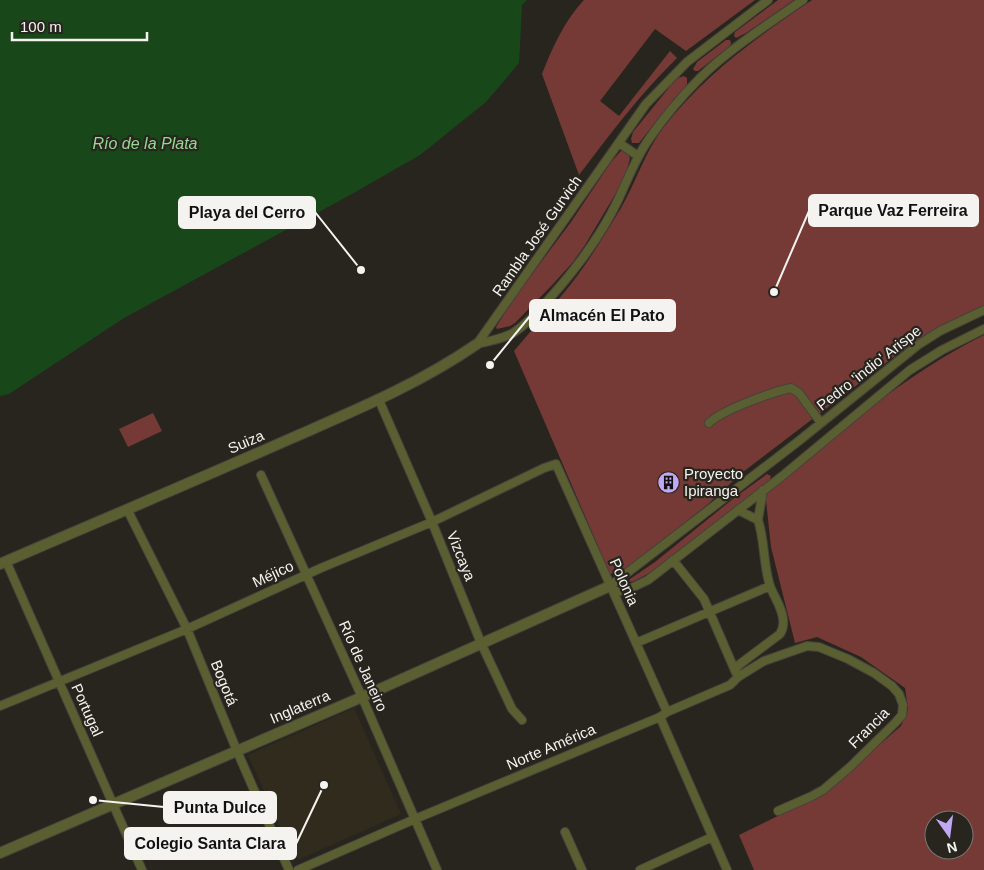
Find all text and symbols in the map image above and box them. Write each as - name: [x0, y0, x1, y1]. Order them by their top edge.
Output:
- scale bar: [12, 10, 148, 42]
- text: 100 m: [20, 18, 62, 35]
- water label: Río de la Plata: [93, 135, 198, 152]
- street label: Rambla José Gurvich: [489, 172, 585, 299]
- callout: Parque Vaz Ferreira: [809, 195, 978, 226]
- callout: Playa del Cerro: [179, 197, 315, 228]
- text: Parque Vaz Ferreira: [818, 202, 968, 219]
- text: Playa del Cerro: [189, 204, 305, 221]
- callout: Almacén El Pato: [530, 300, 675, 331]
- text: Almacén El Pato: [539, 307, 665, 324]
- street label: Pedro 'indio' Arispe: [813, 322, 924, 414]
- street label: Suiza: [225, 426, 267, 457]
- place label: Proyecto Ipiranga: [684, 465, 743, 499]
- building icon: Proyecto Ipiranga: [656, 471, 680, 495]
- street label: Vizcaya: [444, 528, 479, 584]
- street label: Polonia: [607, 555, 643, 609]
- street label: Méjico: [250, 557, 296, 590]
- street label: Río de Janeiro: [336, 618, 391, 714]
- street label: Bogotá: [208, 658, 241, 709]
- street label: Portugal: [68, 681, 107, 739]
- street label: Inglaterra: [267, 686, 333, 727]
- street label: Francia: [845, 703, 893, 751]
- street label: Norte América: [504, 720, 598, 773]
- callout: Punta Dulce: [164, 792, 276, 823]
- text: Punta Dulce: [174, 799, 266, 816]
- north arrow: [924, 810, 974, 860]
- callout: Colegio Santa Clara: [125, 828, 296, 859]
- text: Colegio Santa Clara: [134, 835, 286, 852]
- text: N: [945, 839, 959, 857]

